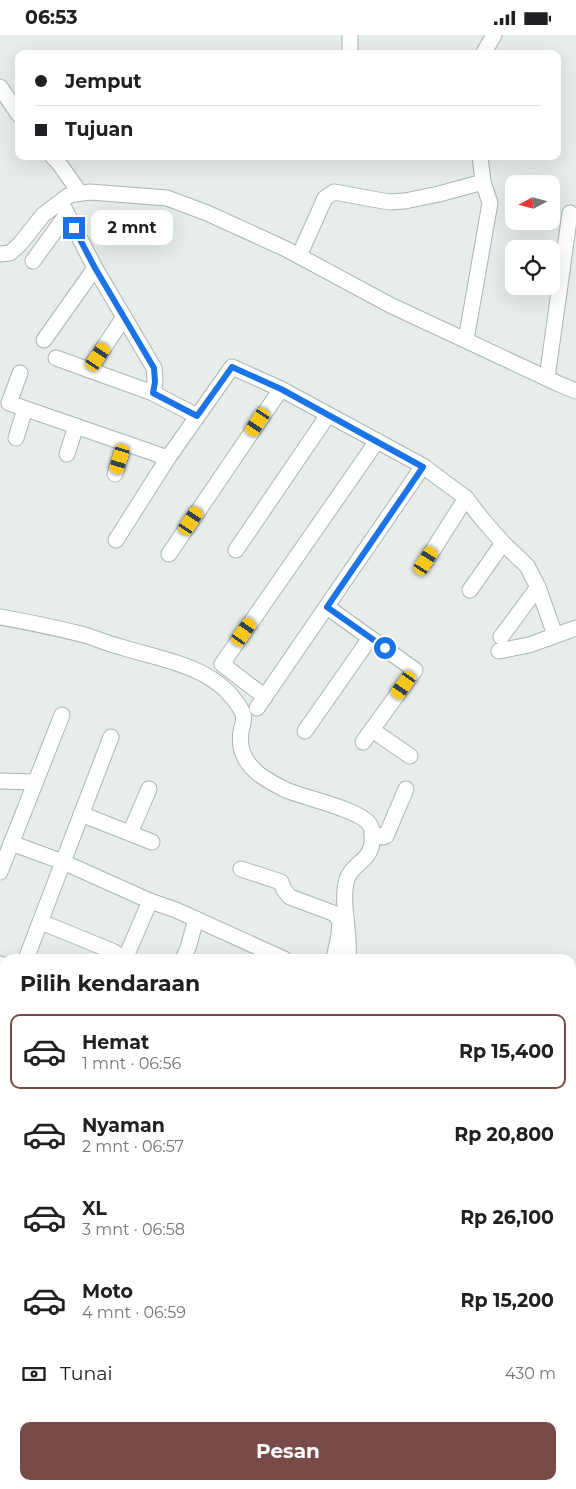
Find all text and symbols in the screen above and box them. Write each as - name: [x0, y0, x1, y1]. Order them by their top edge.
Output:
- text: 06:53: [25, 6, 77, 29]
- text: Jemput: [65, 70, 142, 93]
- text: Tujuan: [65, 118, 133, 141]
- north arrow: [505, 175, 560, 230]
- map controls: [505, 175, 560, 295]
- callout: 2 mnt: [92, 211, 174, 245]
- route end: [63, 217, 85, 239]
- text: 2 mnt: [108, 218, 156, 237]
- button: locate: [505, 240, 560, 295]
- car: [83, 340, 112, 374]
- car: [243, 405, 272, 439]
- car: [108, 442, 131, 476]
- car: [176, 504, 205, 538]
- car: [411, 544, 440, 578]
- car: [229, 615, 258, 649]
- route start: [374, 637, 396, 659]
- car: [389, 668, 418, 702]
- text: Pilih kendaraan: [20, 970, 200, 997]
- icon: car: [22, 1029, 67, 1074]
- text: Hemat: [82, 1031, 149, 1054]
- text: Rp 15,400: [459, 1040, 554, 1063]
- text: 1 mnt · 06:56: [82, 1054, 181, 1073]
- icon: car: [22, 1112, 67, 1157]
- text: Nyaman: [82, 1114, 165, 1137]
- text: Rp 20,800: [454, 1123, 554, 1146]
- text: 2 mnt · 06:57: [82, 1137, 184, 1156]
- icon: car: [22, 1195, 67, 1240]
- text: XL: [82, 1197, 107, 1220]
- text: Rp 26,100: [460, 1206, 554, 1229]
- text: 3 mnt · 06:58: [82, 1220, 185, 1239]
- icon: car: [22, 1278, 67, 1323]
- text: Moto: [82, 1280, 133, 1303]
- text: Rp 15,200: [461, 1289, 554, 1312]
- text: 4 mnt · 06:59: [82, 1303, 186, 1322]
- icon: cash: [20, 1360, 48, 1388]
- text: Tunai: [60, 1362, 113, 1385]
- text: 430 m: [505, 1364, 556, 1383]
- button: Pesan: [20, 1422, 556, 1480]

